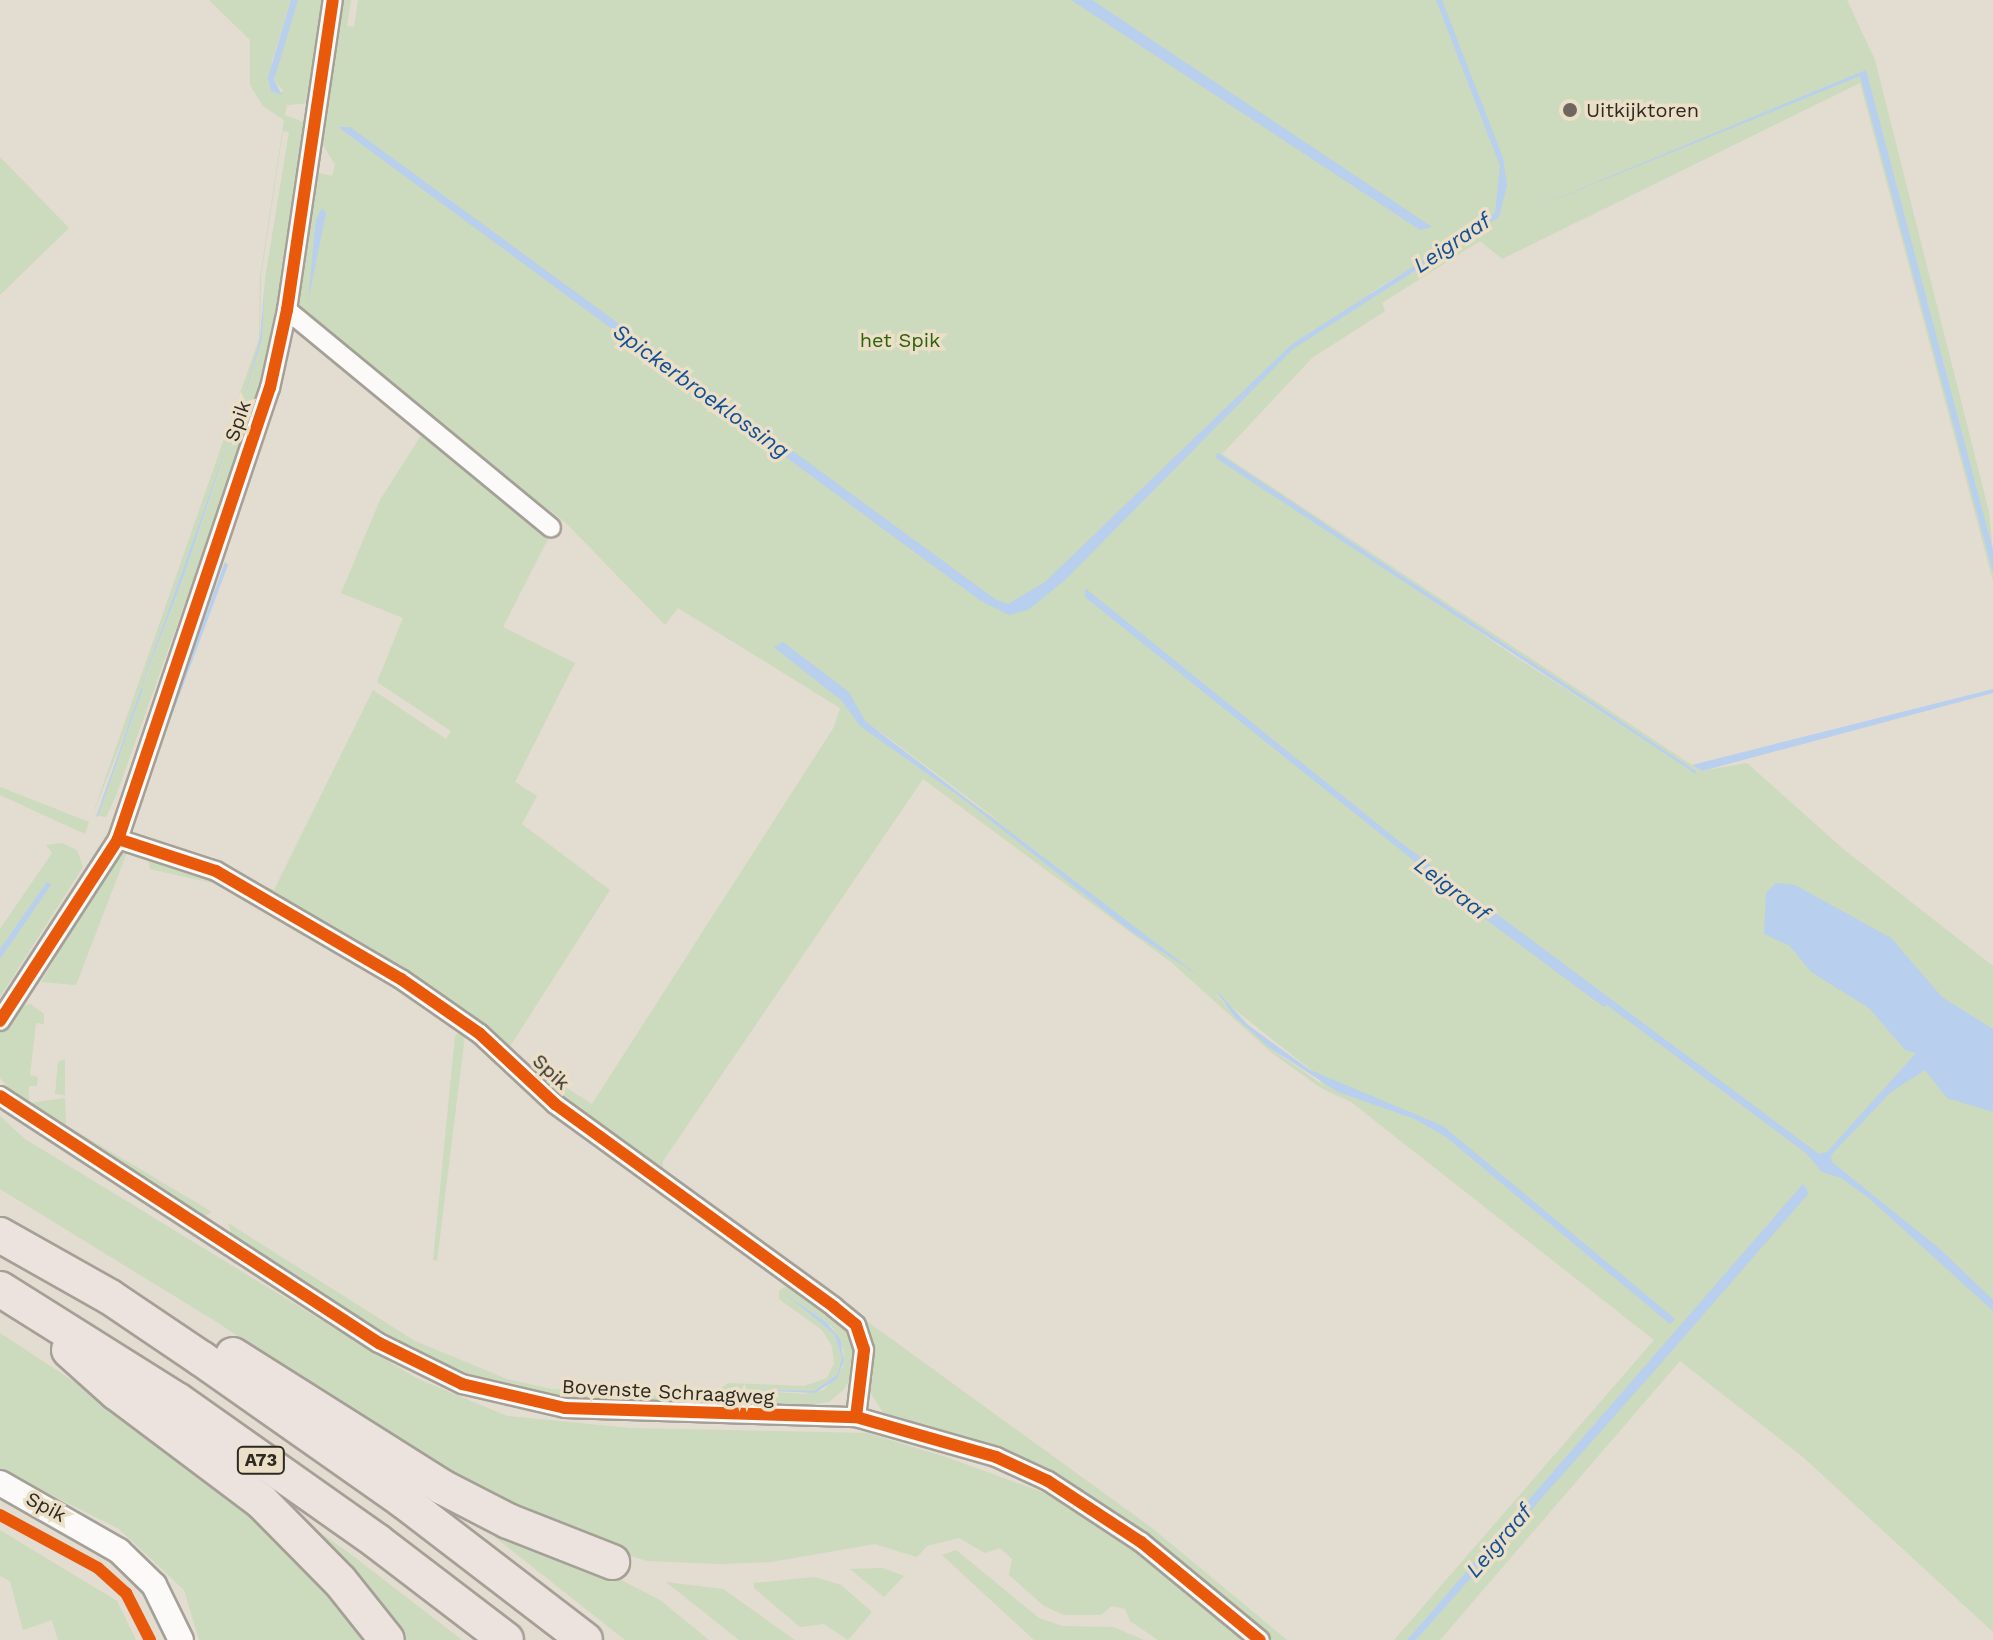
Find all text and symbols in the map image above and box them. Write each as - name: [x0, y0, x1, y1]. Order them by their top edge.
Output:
- place label: Uitkijktoren: [1586, 98, 1699, 122]
- marker: Uitkijktoren: [1561, 101, 1579, 119]
- water label: Leigraaf: [1408, 207, 1496, 279]
- water label: Spickerbroeklossing: [608, 318, 794, 464]
- park label: het Spik: [860, 328, 940, 352]
- street label: Spik: [220, 397, 256, 445]
- water label: Leigraaf: [1409, 852, 1495, 926]
- street label: Spik: [527, 1049, 575, 1095]
- street label: Bovenste Schraagweg: [561, 1374, 775, 1410]
- road number: A73: [235, 1446, 287, 1474]
- street label: Spik: [22, 1487, 70, 1527]
- water label: Leigraaf: [1460, 1499, 1538, 1583]

